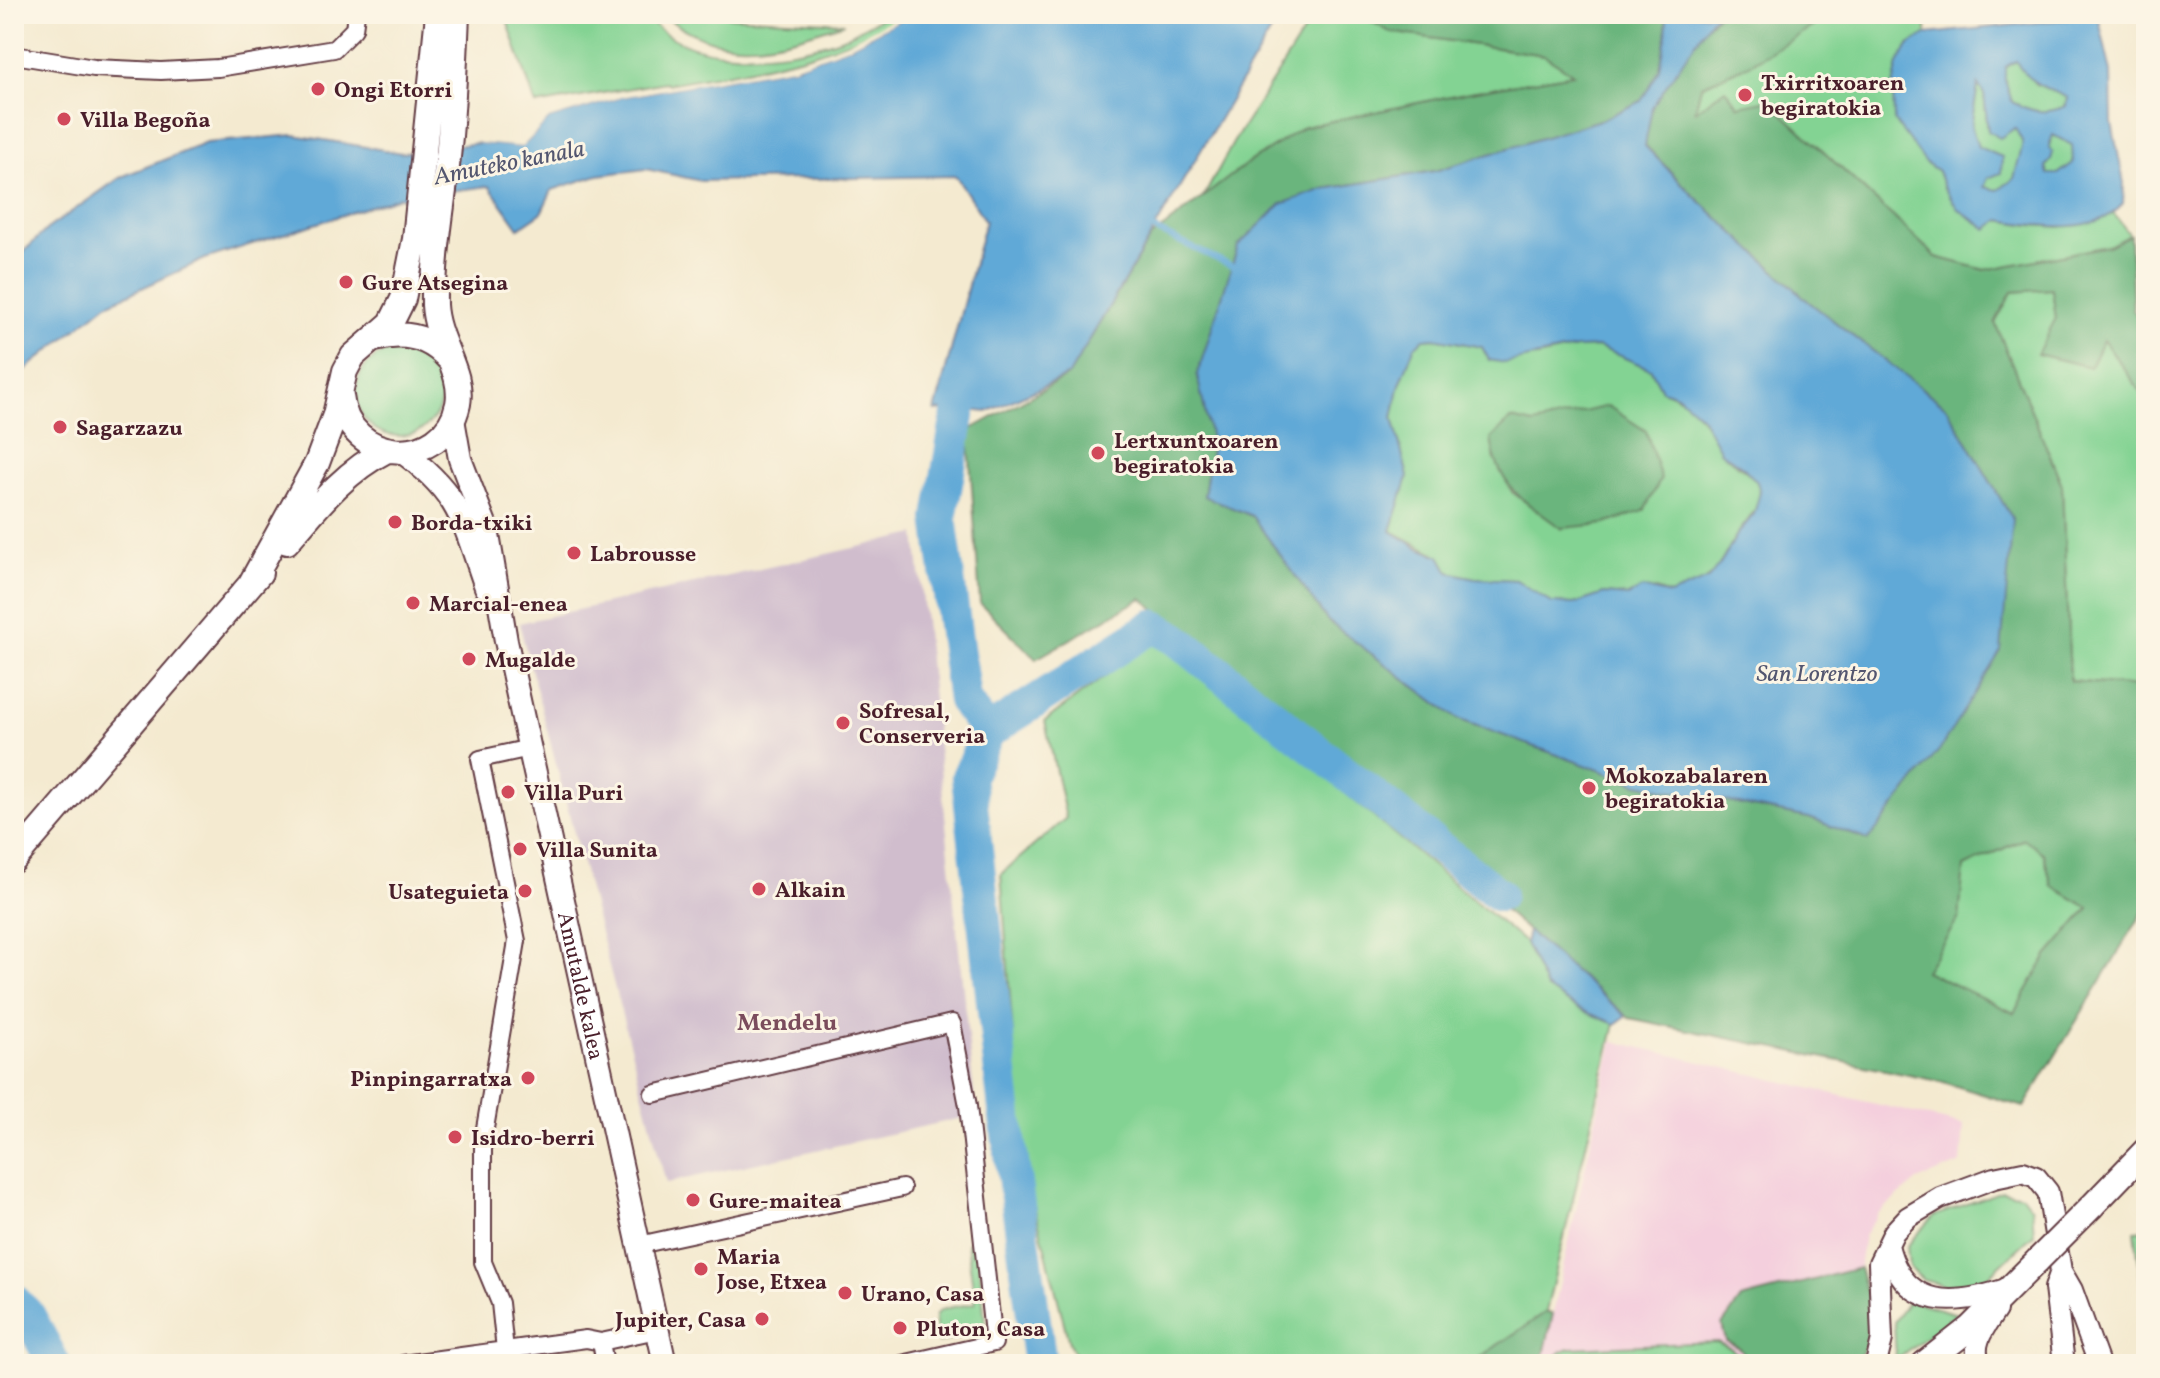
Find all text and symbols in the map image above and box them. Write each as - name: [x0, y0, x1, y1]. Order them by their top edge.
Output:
- place label: Txirritxoaren begiratokia: [1761, 69, 1904, 125]
- place label: Ongi Etorri: [334, 76, 452, 107]
- marker: Ongi Etorri: [309, 80, 327, 98]
- marker: Txirritxoaren begiratokia: [1736, 86, 1754, 104]
- place label: Villa Begoña: [80, 106, 211, 137]
- marker: Villa Begoña: [55, 110, 73, 128]
- water label: Amuteko kanala: [430, 133, 588, 195]
- place label: Gure Atsegina: [362, 269, 508, 300]
- marker: Gure Atsegina: [337, 273, 355, 291]
- place label: Sagarzazu: [76, 414, 183, 445]
- marker: Sagarzazu: [51, 418, 69, 436]
- place label: Lertxuntxoaren begiratokia: [1114, 427, 1278, 483]
- marker: Lertxuntxoaren begiratokia: [1089, 444, 1107, 462]
- place label: Borda-txiki: [411, 509, 533, 540]
- marker: Borda-txiki: [386, 513, 404, 531]
- place label: Labrousse: [590, 540, 696, 571]
- marker: Labrousse: [565, 544, 583, 562]
- place label: Marcial-enea: [429, 590, 568, 621]
- marker: Marcial-enea: [404, 594, 422, 612]
- place label: Mugalde: [485, 646, 575, 677]
- marker: Mugalde: [460, 650, 478, 668]
- water label: San Lorentzo: [1757, 658, 1877, 692]
- place label: Sofresal, Conserveria: [859, 697, 985, 753]
- marker: Sofresal, Conserveria: [834, 714, 852, 732]
- place label: Mokozabalaren begiratokia: [1605, 762, 1768, 818]
- place label: Villa Puri: [524, 779, 623, 810]
- marker: Mokozabalaren begiratokia: [1580, 779, 1598, 797]
- marker: Villa Puri: [499, 783, 517, 801]
- place label: Villa Sunita: [536, 836, 658, 867]
- marker: Villa Sunita: [511, 840, 529, 858]
- place label: Alkain: [775, 876, 846, 907]
- place label: Usateguieta: [388, 878, 509, 909]
- marker: Alkain: [750, 880, 768, 898]
- marker: Usateguieta: [516, 882, 534, 900]
- street label: Amutalde kalea: [548, 909, 611, 1063]
- district label: Mendelu: [737, 1007, 837, 1041]
- place label: Pinpingarratxa: [350, 1065, 512, 1096]
- marker: Pinpingarratxa: [519, 1069, 537, 1087]
- place label: Isidro-berri: [471, 1124, 595, 1155]
- marker: Isidro-berri: [446, 1128, 464, 1146]
- place label: Gure-maitea: [709, 1187, 842, 1218]
- marker: Gure-maitea: [684, 1191, 702, 1209]
- place label: Maria Jose, Etxea: [716, 1243, 827, 1299]
- marker: Maria Jose, Etxea: [692, 1260, 710, 1278]
- place label: Urano, Casa: [861, 1280, 984, 1311]
- marker: Urano, Casa: [836, 1284, 854, 1302]
- place label: Jupiter, Casa: [614, 1306, 746, 1337]
- marker: Jupiter, Casa: [753, 1310, 771, 1328]
- place label: Pluton, Casa: [916, 1315, 1045, 1346]
- marker: Pluton, Casa: [891, 1319, 909, 1337]

